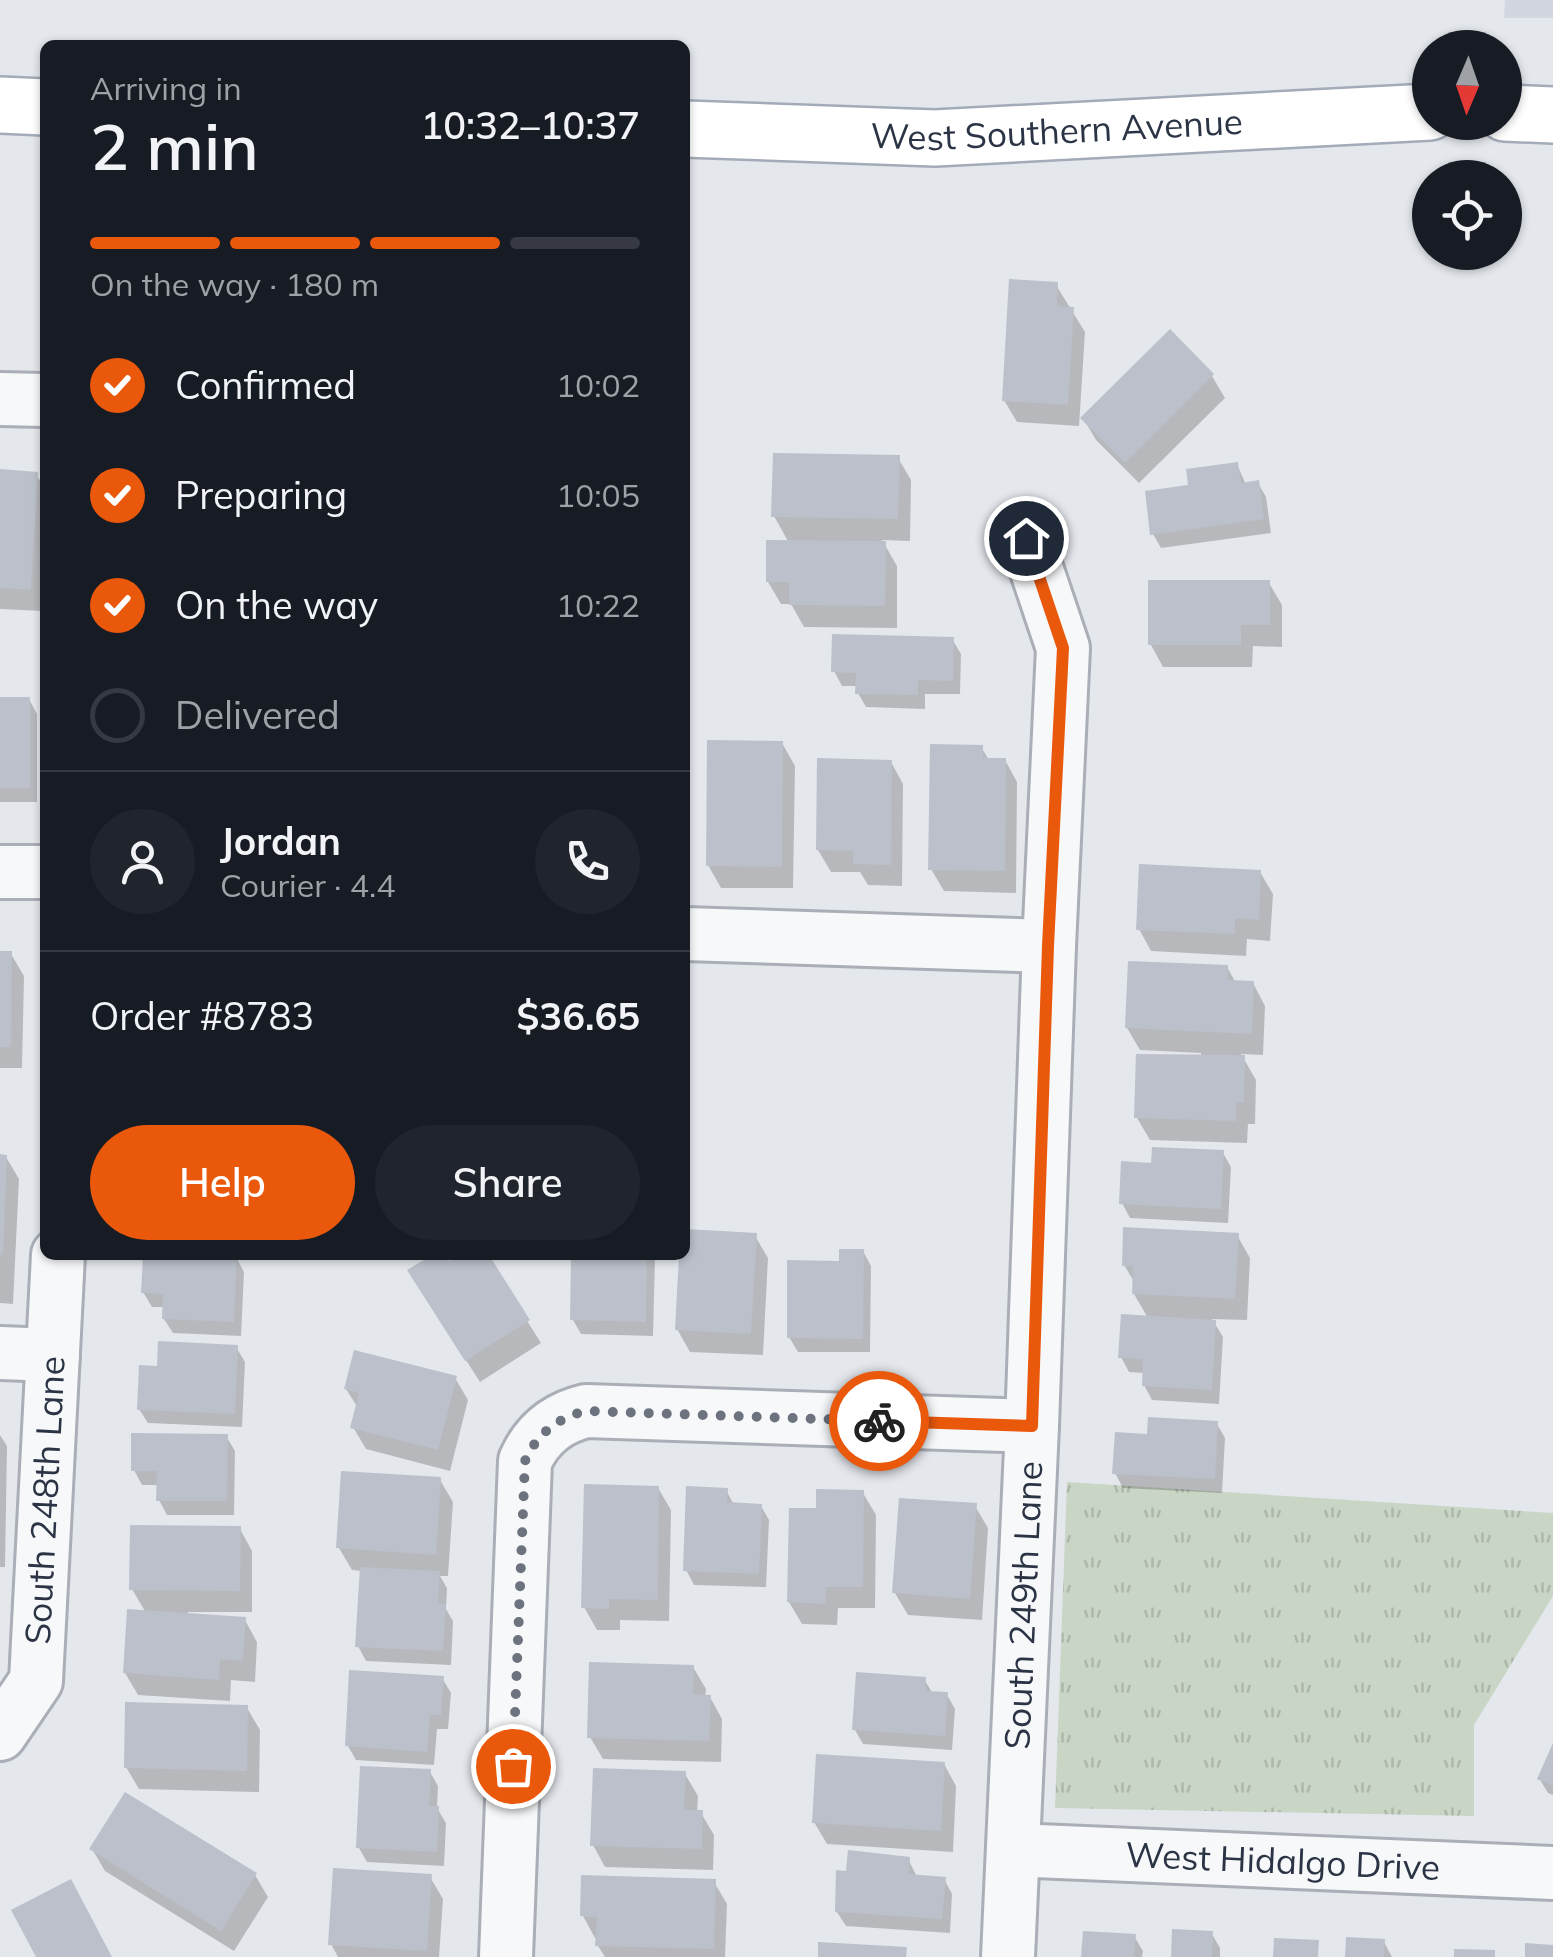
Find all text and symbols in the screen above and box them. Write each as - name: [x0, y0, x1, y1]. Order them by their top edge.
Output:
- north arrow: [1412, 30, 1522, 140]
- map controls: [1412, 30, 1522, 270]
- text: Arriving in: [90, 68, 242, 108]
- street label: West Southern Avenue: [870, 99, 1244, 159]
- text: 10:32–10:37: [420, 101, 640, 149]
- text: 2 min: [90, 105, 259, 186]
- button: locate: [1412, 160, 1522, 270]
- text: On the way · 180 m: [90, 264, 379, 304]
- icon: check: [90, 358, 145, 413]
- text: Confirmed: [175, 361, 356, 409]
- text: 10:02: [556, 365, 640, 405]
- icon: check: [90, 468, 145, 523]
- text: Preparing: [175, 471, 347, 519]
- text: 10:05: [556, 475, 640, 515]
- pin: [984, 496, 1069, 581]
- icon: home: [999, 511, 1054, 566]
- icon: check: [90, 578, 145, 633]
- text: On the way: [175, 581, 378, 629]
- text: 10:22: [556, 585, 640, 625]
- text: Delivered: [175, 691, 340, 739]
- button: person: [90, 809, 195, 914]
- button: phone: [535, 809, 640, 914]
- text: Jordan: [220, 817, 341, 865]
- text: Courier · 4.4: [220, 865, 396, 905]
- text: Order #8783: [90, 992, 314, 1040]
- text: $36.65: [517, 992, 640, 1040]
- button: Help: [90, 1125, 355, 1240]
- button: Share: [375, 1125, 640, 1240]
- street label: South 248th Lane: [15, 1355, 74, 1645]
- courier: [829, 1371, 929, 1471]
- icon: bike: [852, 1394, 907, 1449]
- street label: South 249th Lane: [994, 1460, 1051, 1750]
- pin: [471, 1724, 556, 1809]
- icon: bag: [486, 1739, 541, 1794]
- street label: West Hidalgo Drive: [1125, 1832, 1441, 1889]

